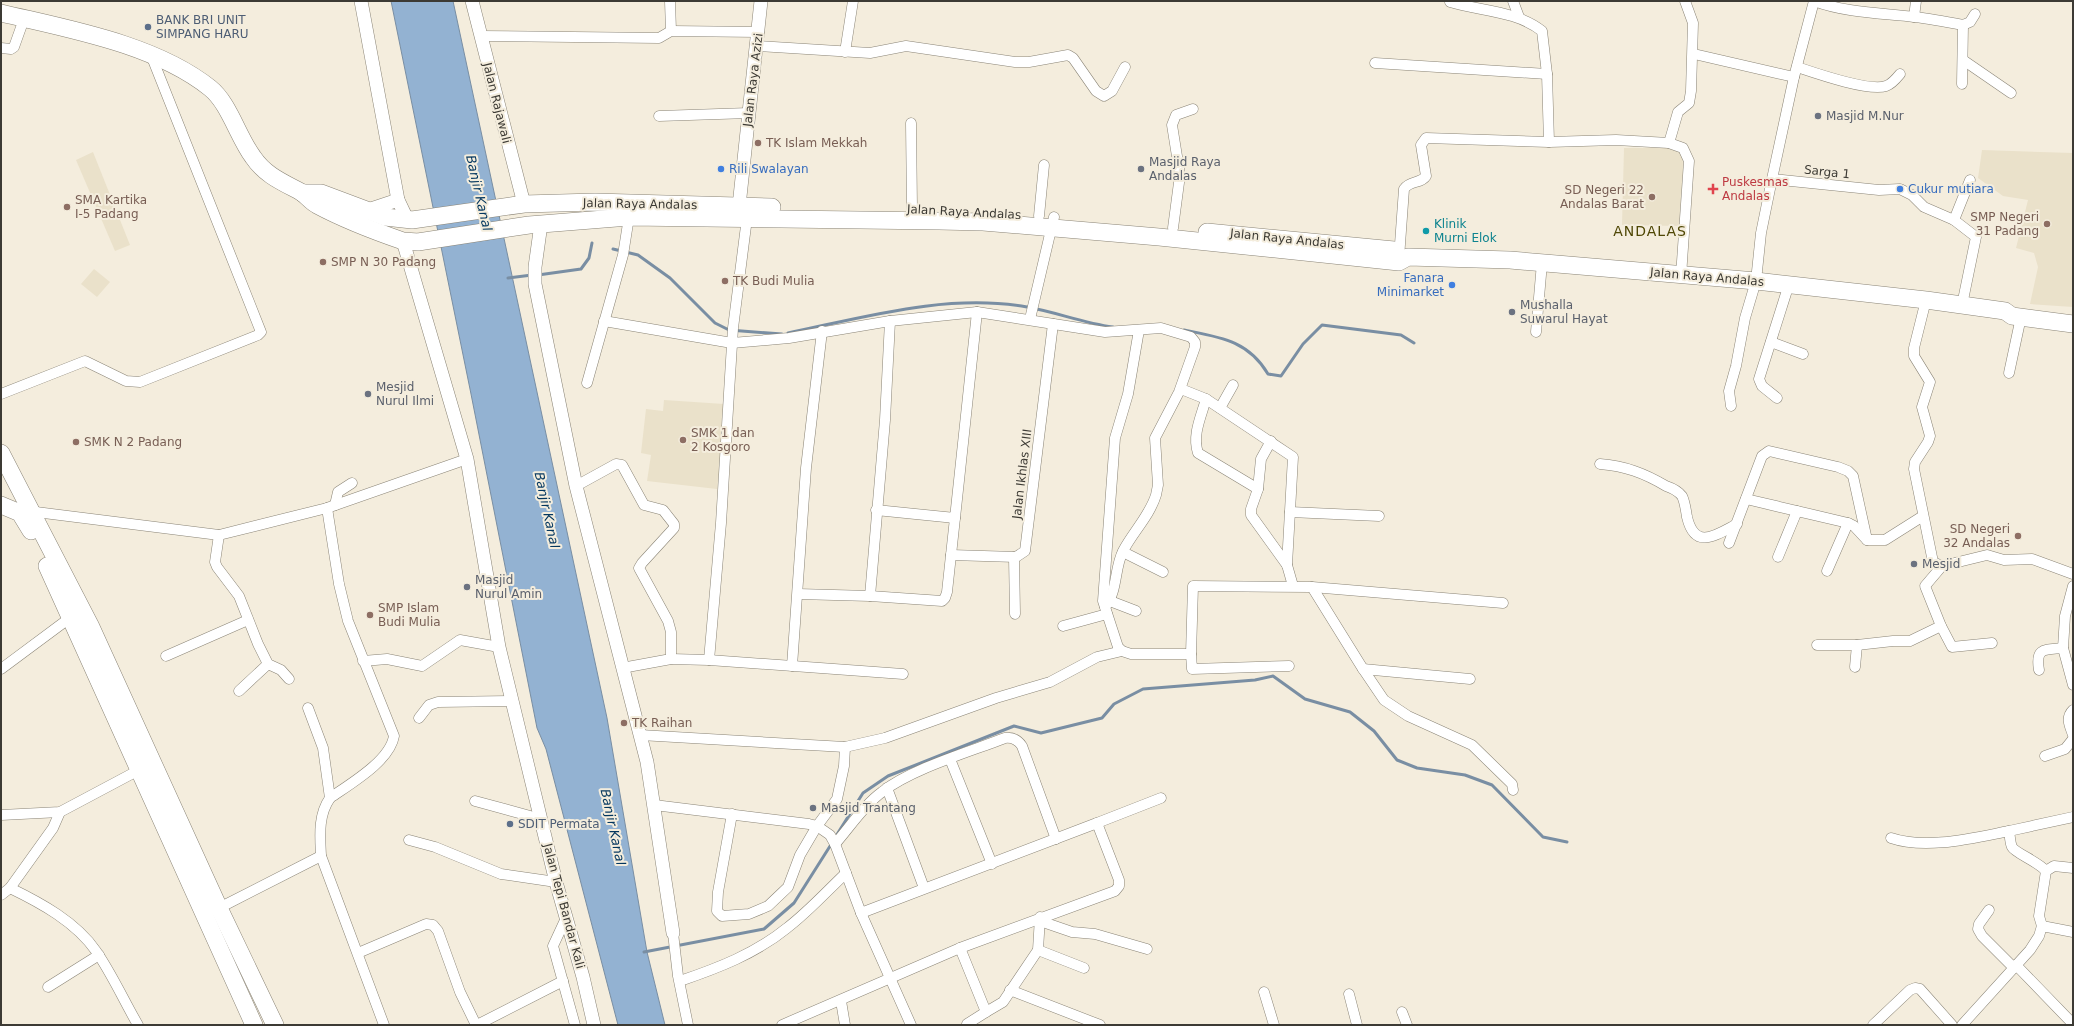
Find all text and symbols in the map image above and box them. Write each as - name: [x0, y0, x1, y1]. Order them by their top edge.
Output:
- place label: BANK BRI UNIT SIMPANG HARU: [156, 13, 249, 41]
- marker: BANK BRI UNIT SIMPANG HARU: [143, 22, 153, 32]
- street label: Jalan Raya Azizi: [740, 32, 766, 129]
- street label: Jalan Rajawali: [480, 60, 514, 145]
- place label: Masjid M.Nur: [1826, 109, 1904, 123]
- marker: Masjid M.Nur: [1813, 111, 1823, 121]
- place label: TK Islam Mekkah: [765, 136, 867, 150]
- marker: TK Islam Mekkah: [753, 138, 763, 148]
- water label: Banjir Kanal: [463, 153, 495, 233]
- place label: Masjid Raya Andalas: [1149, 155, 1221, 183]
- place label: Rili Swalayan: [729, 162, 809, 176]
- street label: Sarga 1: [1803, 163, 1851, 181]
- marker: Rili Swalayan: [716, 164, 726, 174]
- marker: Masjid Raya Andalas: [1136, 164, 1146, 174]
- place label: Puskesmas Andalas: [1722, 175, 1788, 203]
- place label: Cukur mutiara: [1908, 182, 1994, 196]
- place label: SD Negeri 22 Andalas Barat: [1560, 183, 1644, 211]
- marker: Puskesmas Andalas: [1707, 183, 1719, 195]
- marker: Cukur mutiara: [1895, 184, 1905, 194]
- marker: SD Negeri 22 Andalas Barat: [1647, 192, 1657, 202]
- place label: SMA Kartika I-5 Padang: [75, 193, 147, 221]
- street label: Jalan Raya Andalas: [582, 196, 697, 212]
- marker: SMA Kartika I-5 Padang: [62, 202, 72, 212]
- street label: Jalan Raya Andalas: [906, 202, 1021, 222]
- place label: SMP Negeri 31 Padang: [1970, 210, 2039, 238]
- place label: Klinik Murni Elok: [1434, 217, 1497, 245]
- marker: SMP Negeri 31 Padang: [2042, 219, 2052, 229]
- district label: ANDALAS: [1613, 223, 1687, 239]
- street label: Jalan Raya Andalas: [1228, 226, 1345, 252]
- marker: Klinik Murni Elok: [1421, 226, 1431, 236]
- place label: SMP N 30 Padang: [331, 255, 436, 269]
- marker: SMP N 30 Padang: [318, 257, 328, 267]
- street label: Jalan Raya Andalas: [1648, 265, 1765, 289]
- place label: Fanara Minimarket: [1377, 271, 1444, 299]
- place label: TK Budi Mulia: [732, 274, 815, 288]
- marker: TK Budi Mulia: [720, 276, 730, 286]
- marker: Fanara Minimarket: [1447, 280, 1457, 290]
- place label: Mushalla Suwarul Hayat: [1520, 298, 1608, 326]
- marker: Mushalla Suwarul Hayat: [1507, 307, 1517, 317]
- place label: Mesjid Nurul Ilmi: [376, 380, 434, 408]
- marker: Mesjid Nurul Ilmi: [363, 389, 373, 399]
- place label: SMK 1 dan 2 Kosgoro: [691, 426, 755, 454]
- street label: Jalan Ikhlas XIII: [1009, 428, 1034, 521]
- place label: SMK N 2 Padang: [84, 435, 182, 449]
- marker: SMK 1 dan 2 Kosgoro: [678, 435, 688, 445]
- marker: SMK N 2 Padang: [71, 437, 81, 447]
- water label: Banjir Kanal: [532, 470, 562, 550]
- place label: SD Negeri 32 Andalas: [1943, 522, 2010, 550]
- marker: SD Negeri 32 Andalas: [2013, 531, 2023, 541]
- place label: Mesjid: [1922, 557, 1960, 571]
- marker: Mesjid: [1909, 559, 1919, 569]
- place label: Masjid Nurul Amin: [475, 573, 542, 601]
- marker: Masjid Nurul Amin: [462, 582, 472, 592]
- place label: SMP Islam Budi Mulia: [378, 601, 441, 629]
- marker: SMP Islam Budi Mulia: [365, 610, 375, 620]
- place label: TK Raihan: [631, 716, 692, 730]
- marker: TK Raihan: [619, 718, 629, 728]
- water label: Banjir Kanal: [598, 787, 628, 867]
- place label: Masjid Trantang: [821, 801, 916, 815]
- marker: Masjid Trantang: [808, 803, 818, 813]
- place label: SDIT Permata: [518, 817, 600, 831]
- marker: SDIT Permata: [505, 819, 515, 829]
- street label: Jalan Tepi Bandar Kali: [540, 841, 587, 970]

